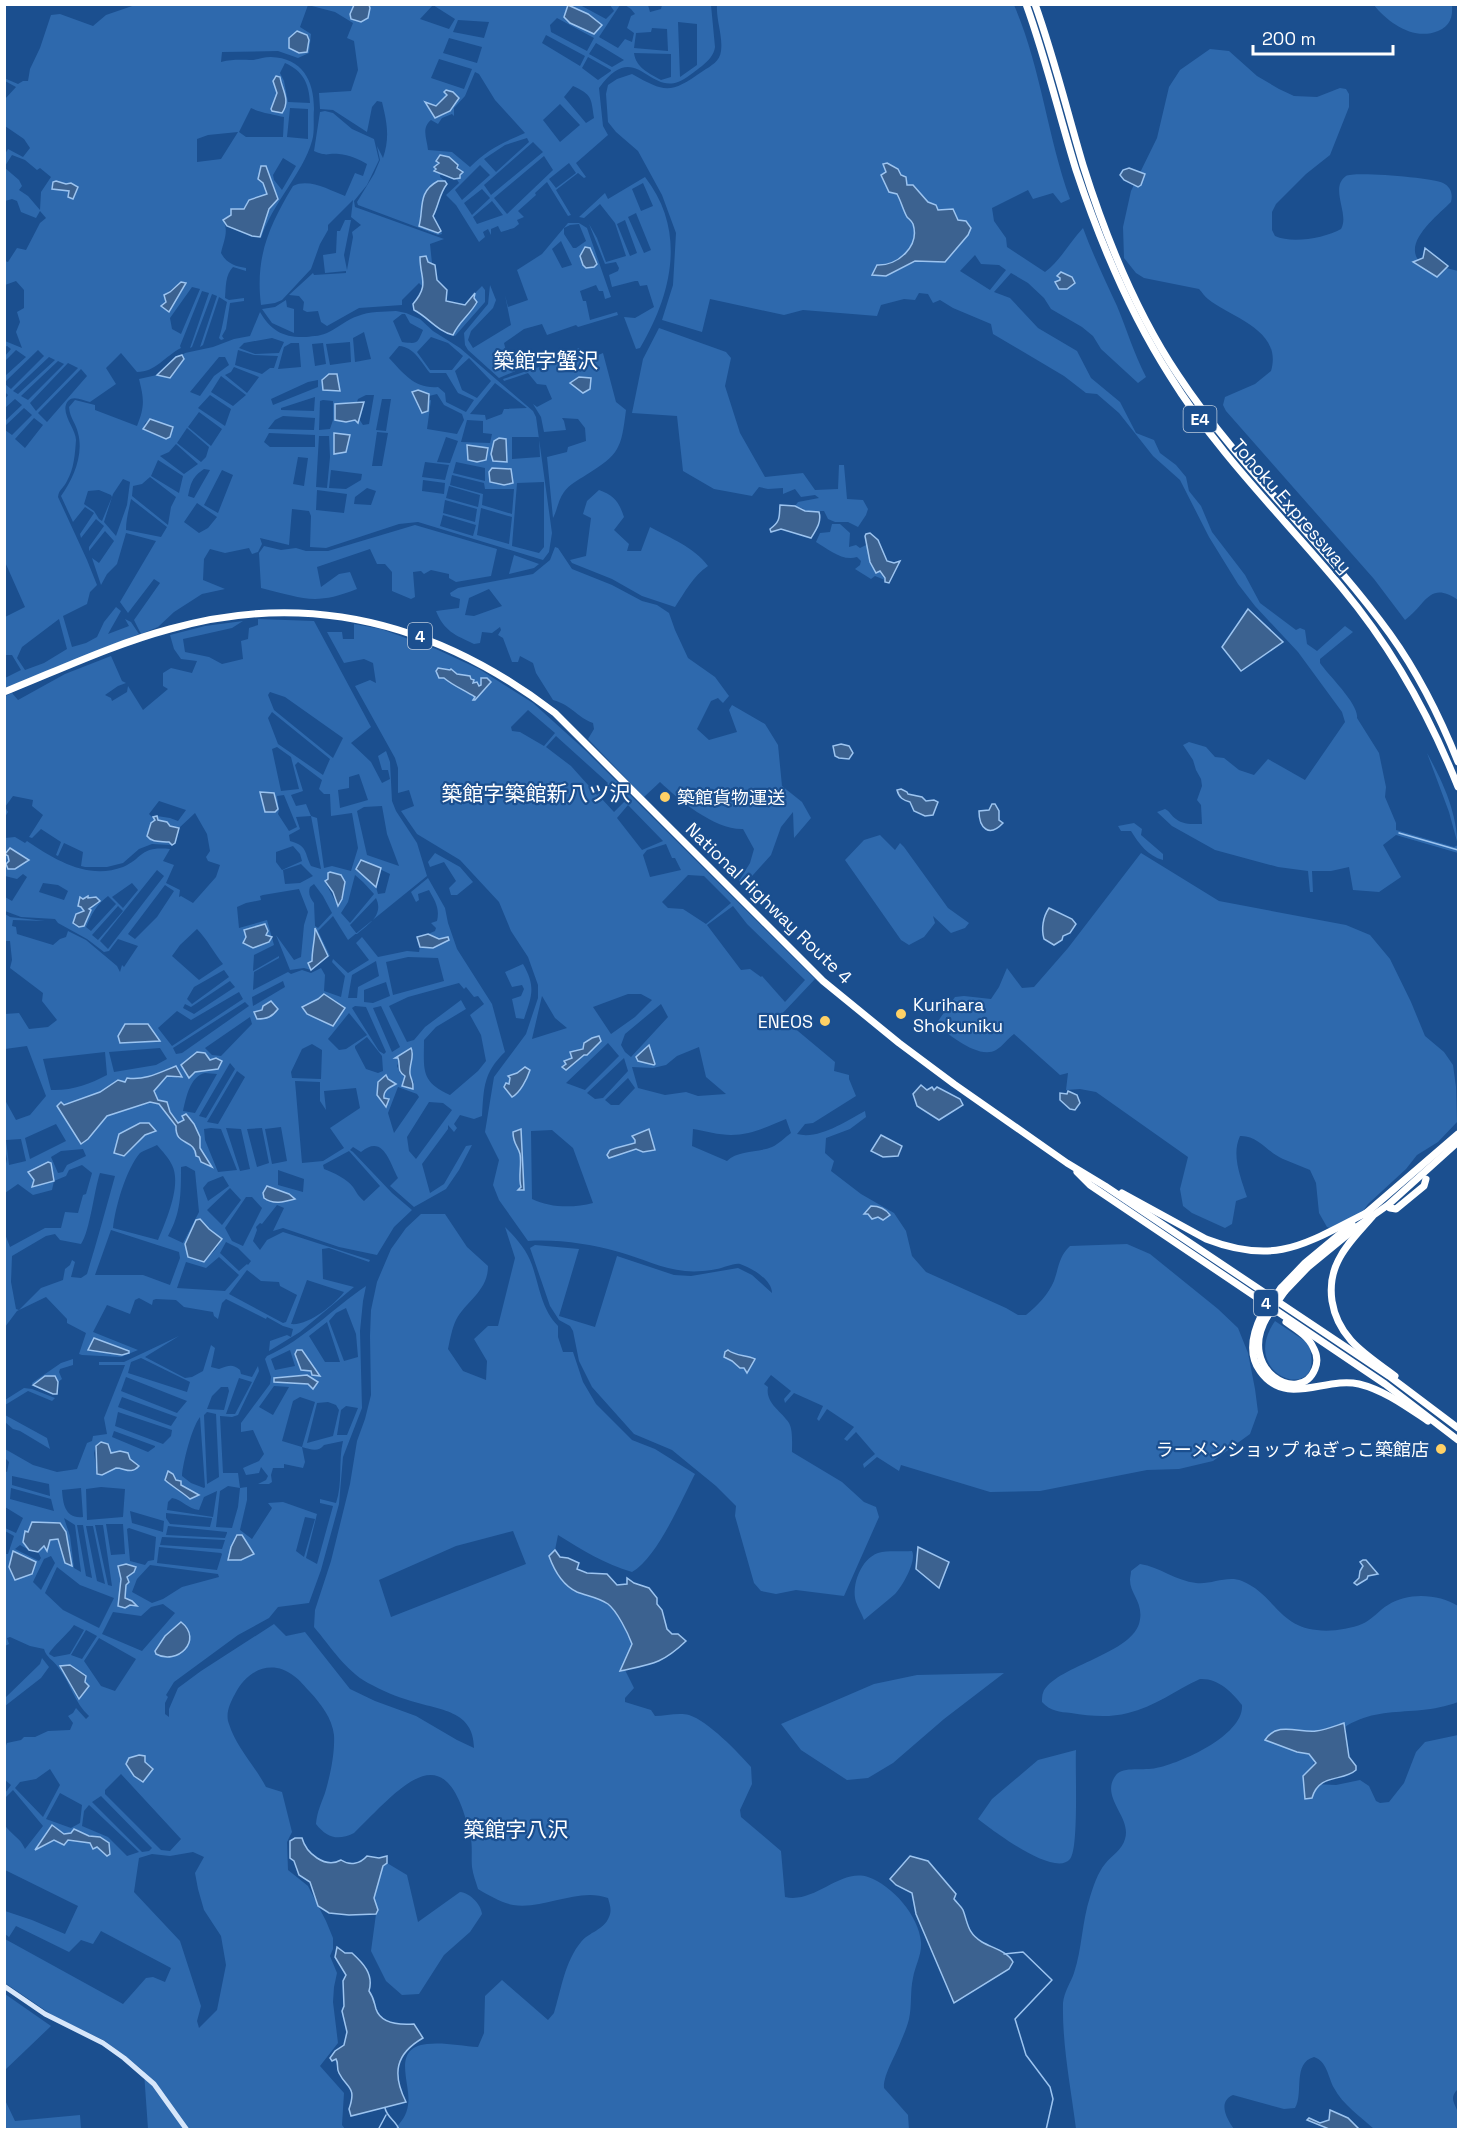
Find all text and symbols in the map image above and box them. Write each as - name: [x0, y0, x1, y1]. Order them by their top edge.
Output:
- scale bar: [1253, 18, 1392, 56]
- text: 200 m: [1262, 27, 1316, 50]
- district label: 築館字蟹沢: [494, 347, 599, 374]
- road number: E4: [1184, 406, 1216, 432]
- street label: Tohoku Expressway: [1227, 434, 1357, 578]
- road number: 4: [408, 623, 432, 649]
- district label: 築館字築館新八ツ沢: [442, 780, 631, 807]
- place label: 築館貨物運送: [677, 786, 785, 809]
- marker: 築館貨物運送: [658, 790, 672, 804]
- street label: National Highway Route 4: [681, 817, 857, 989]
- place label: Kurihara Shokuniku: [913, 993, 1003, 1037]
- marker: Kurihara Shokuniku: [894, 1007, 908, 1021]
- place label: ENEOS: [758, 1010, 813, 1033]
- marker: ENEOS: [818, 1014, 832, 1028]
- road number: 4: [1254, 1290, 1278, 1316]
- place label: ラーメンショップ ねぎっこ築館店: [1156, 1438, 1429, 1461]
- marker: ラーメンショップ ねぎっこ築館店: [1434, 1442, 1448, 1456]
- district label: 築館字八沢: [464, 1816, 569, 1843]

